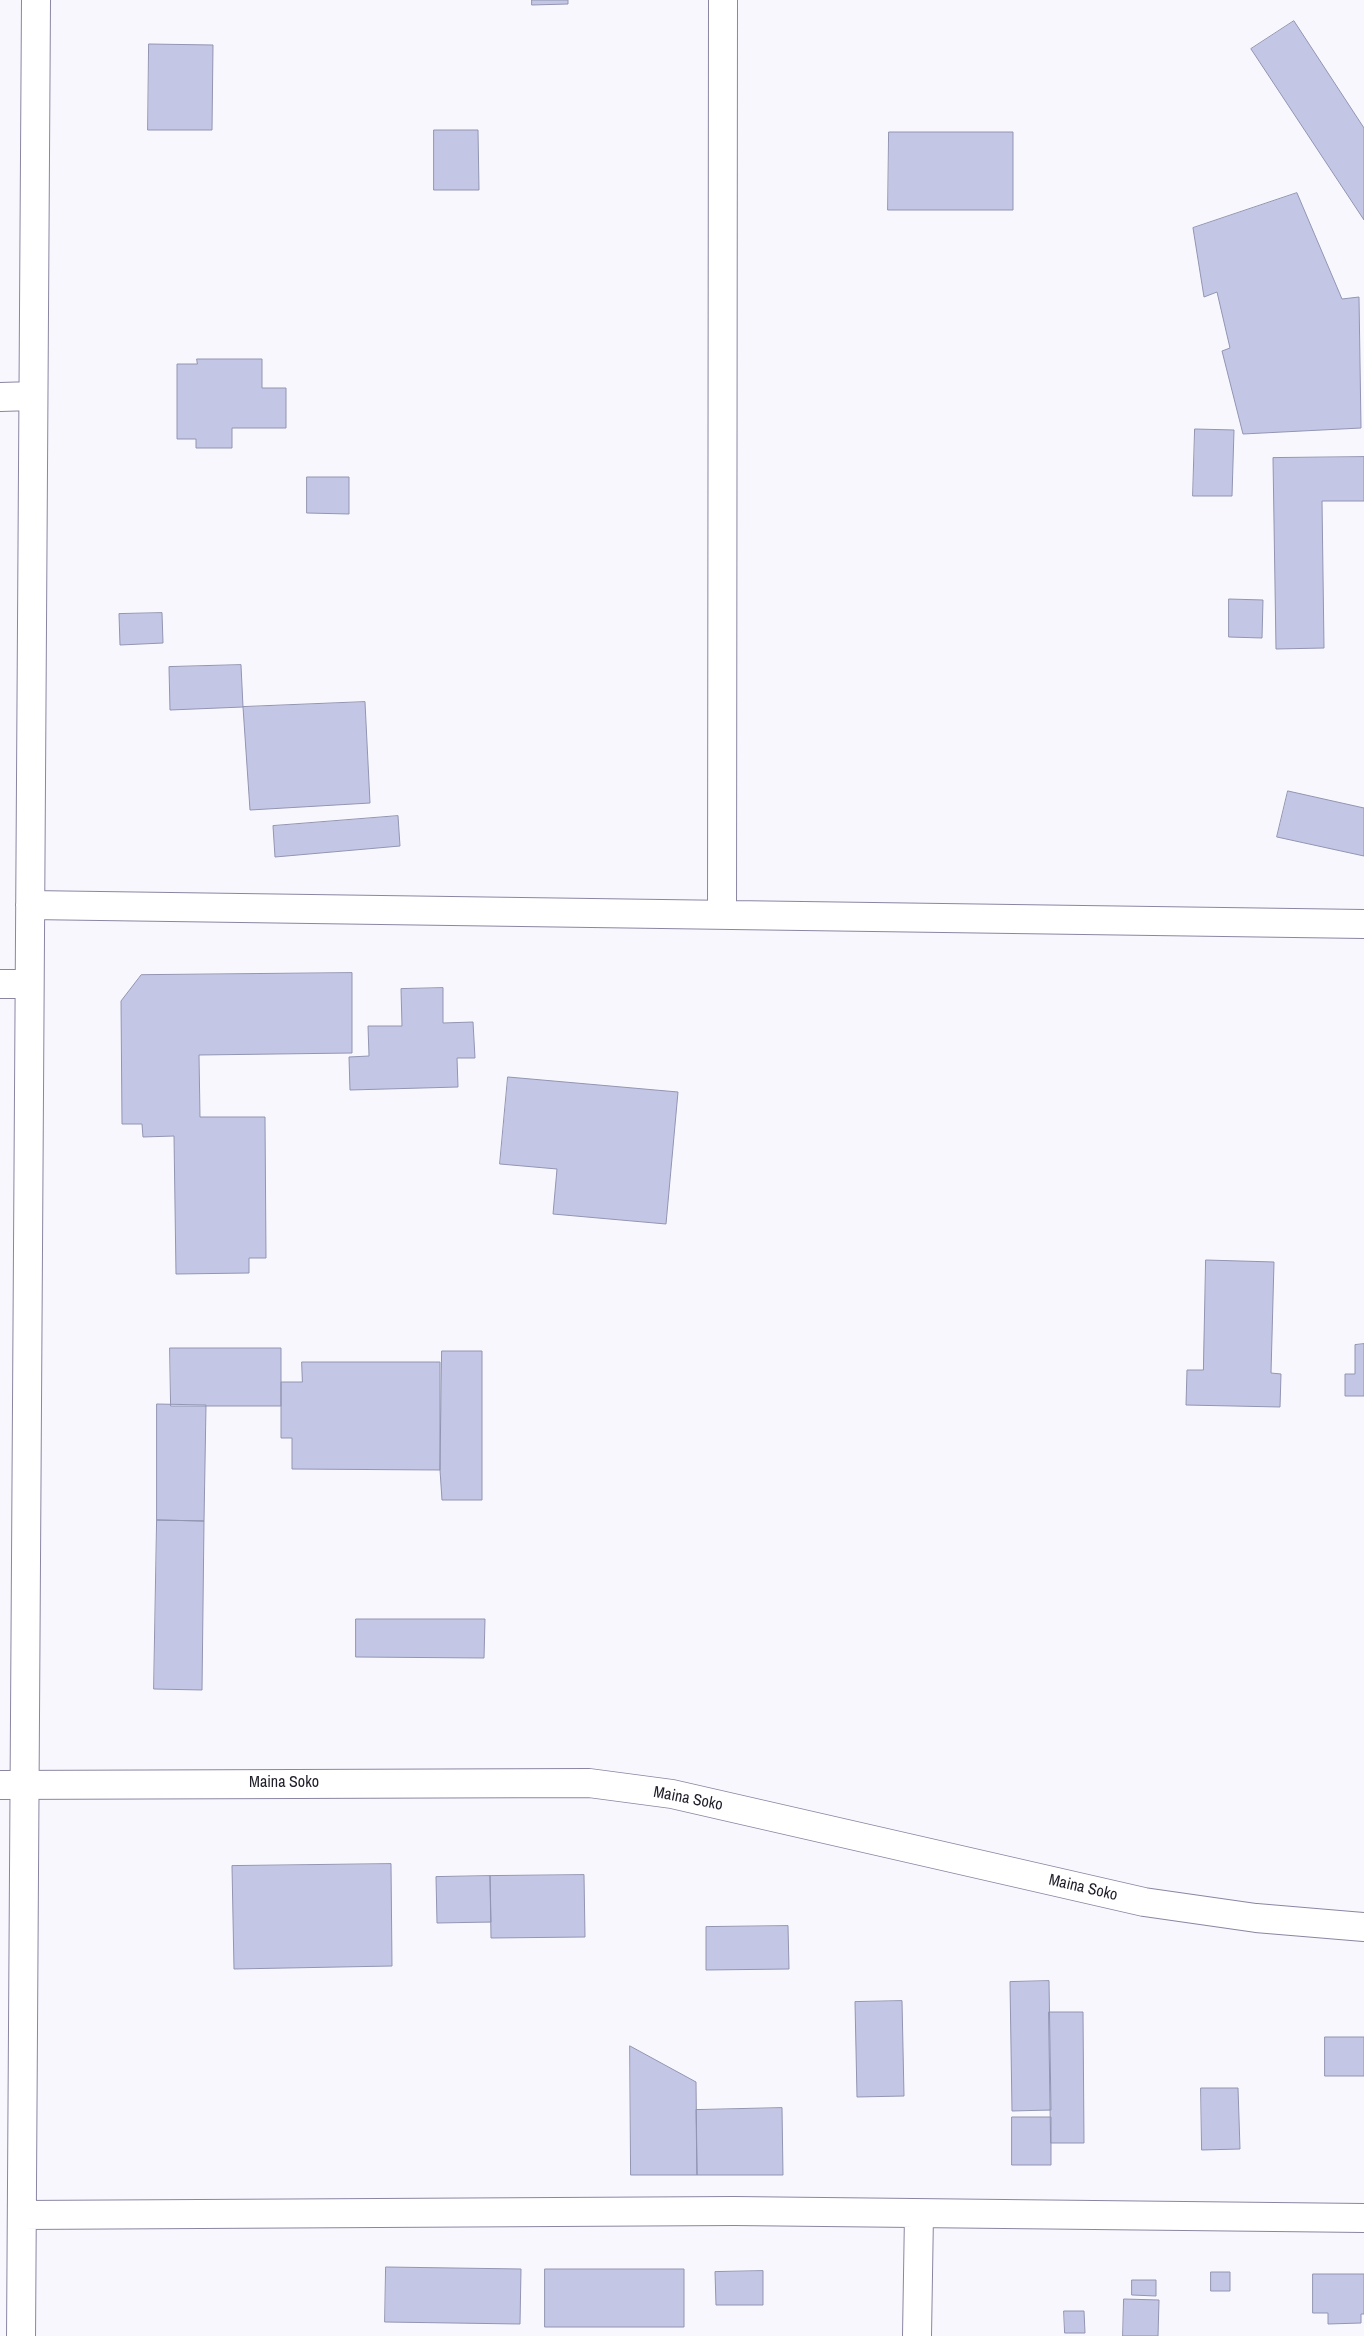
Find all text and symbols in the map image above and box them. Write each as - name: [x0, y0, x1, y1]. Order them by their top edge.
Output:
- street label: Maina Soko: [249, 1773, 319, 1793]
- street label: Maina Soko: [652, 1783, 724, 1815]
- street label: Maina Soko: [1047, 1871, 1119, 1905]

